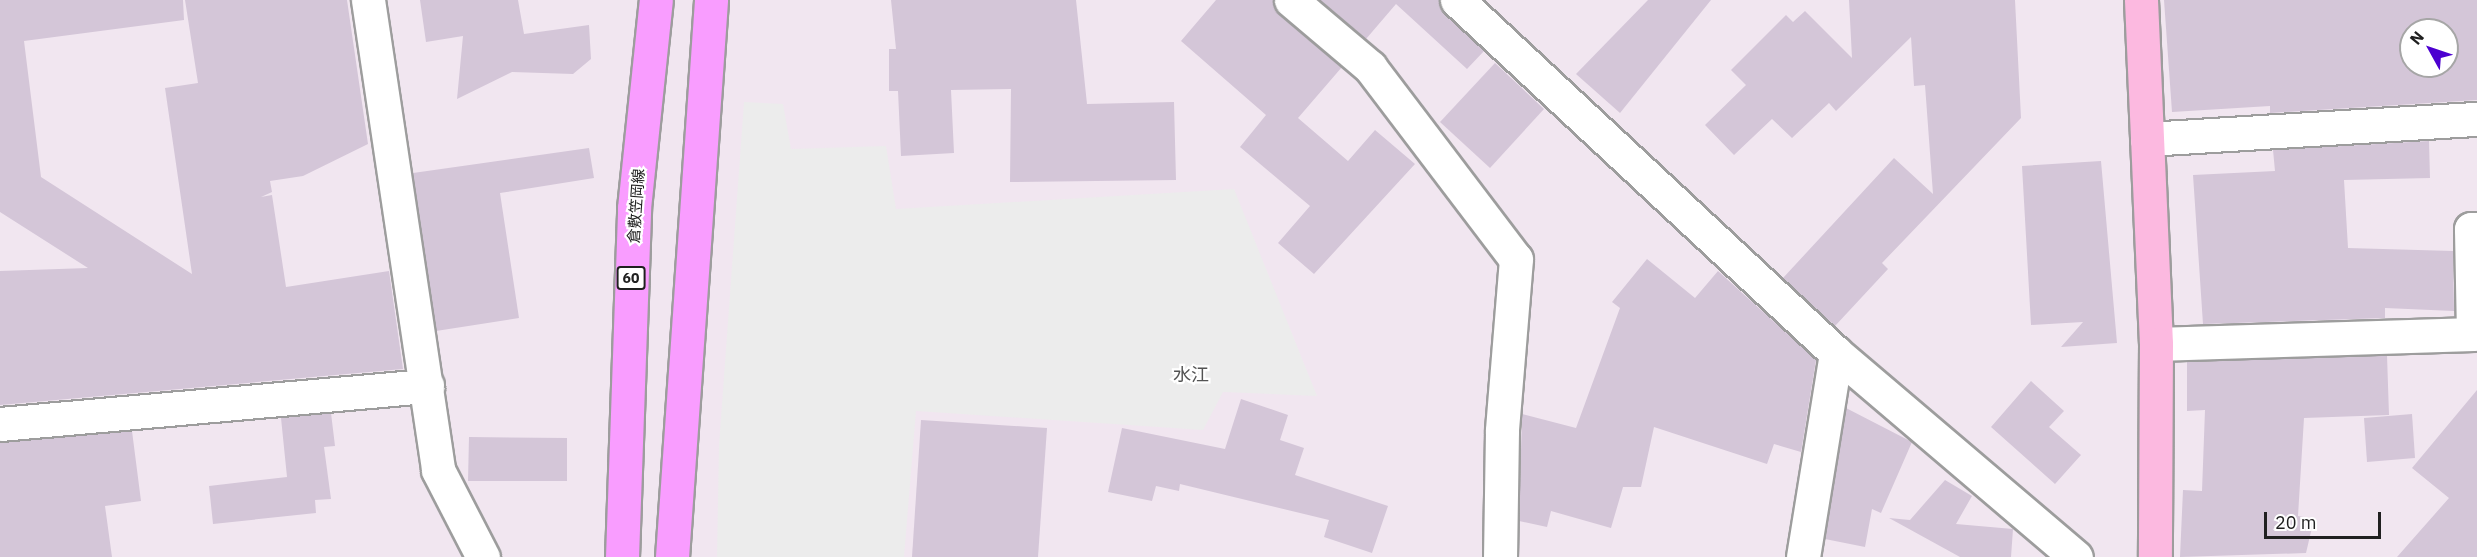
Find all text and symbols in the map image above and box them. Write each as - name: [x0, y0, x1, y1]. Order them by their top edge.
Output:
- north arrow: [2399, 18, 2459, 78]
- text: N: [2405, 27, 2428, 49]
- street label: 倉敷笠岡線: [624, 168, 648, 244]
- road number: 60: [616, 267, 646, 289]
- district label: 水江: [1173, 364, 1209, 386]
- scale bar: [2267, 500, 2384, 538]
- text: 20 m: [2275, 511, 2317, 534]

